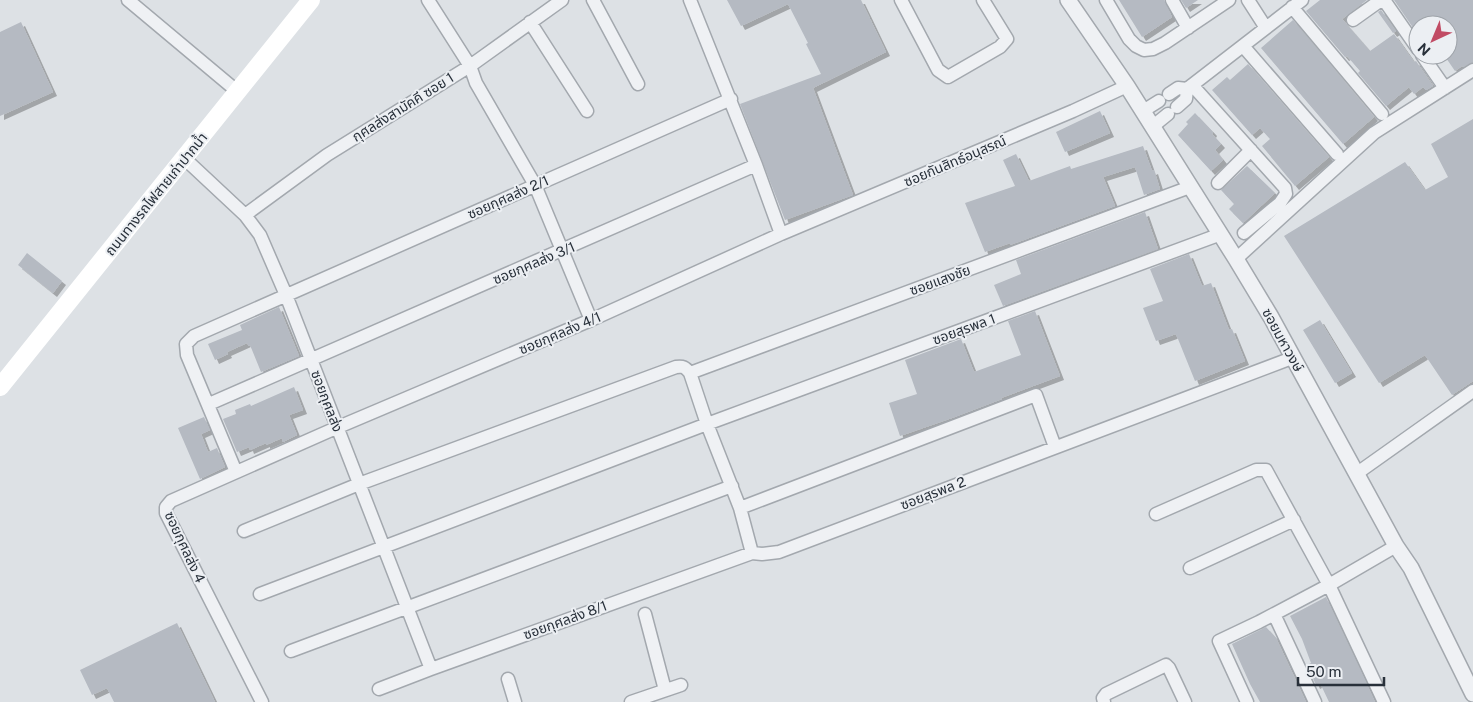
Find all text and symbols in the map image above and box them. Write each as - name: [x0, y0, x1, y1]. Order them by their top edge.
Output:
- north arrow: [1408, 15, 1458, 65]
- text: N: [1414, 40, 1433, 59]
- street label: กุศลส่งสามัคคี ซอย 1: [349, 69, 457, 146]
- street label: ถนนทางรถไฟสายเก่าปากน้ำ: [100, 128, 210, 259]
- street label: ซอยกันสิทธ์อนุสรณ์: [901, 132, 1009, 191]
- street label: ซอยกุศลส่ง 2/1: [465, 172, 551, 223]
- street label: ซอยกุศลส่ง 3/1: [491, 239, 578, 288]
- street label: ซอยแสงชัย: [907, 262, 973, 298]
- street label: ซอยมหาวงษ์: [1259, 306, 1307, 375]
- street label: ซอยกุศลส่ง 4/1: [517, 309, 604, 358]
- street label: ซอยสุรพล 1: [930, 310, 998, 349]
- street label: ซอยกุศลส่ง: [307, 368, 346, 435]
- street label: ซอยสุรพล 2: [898, 473, 968, 514]
- street label: ซอยกุศลส่ง 4: [161, 509, 209, 586]
- street label: ซอยกุศลส่ง 8/1: [521, 597, 609, 643]
- scale bar: [1298, 654, 1384, 686]
- text: 50 m: [1306, 663, 1341, 680]

